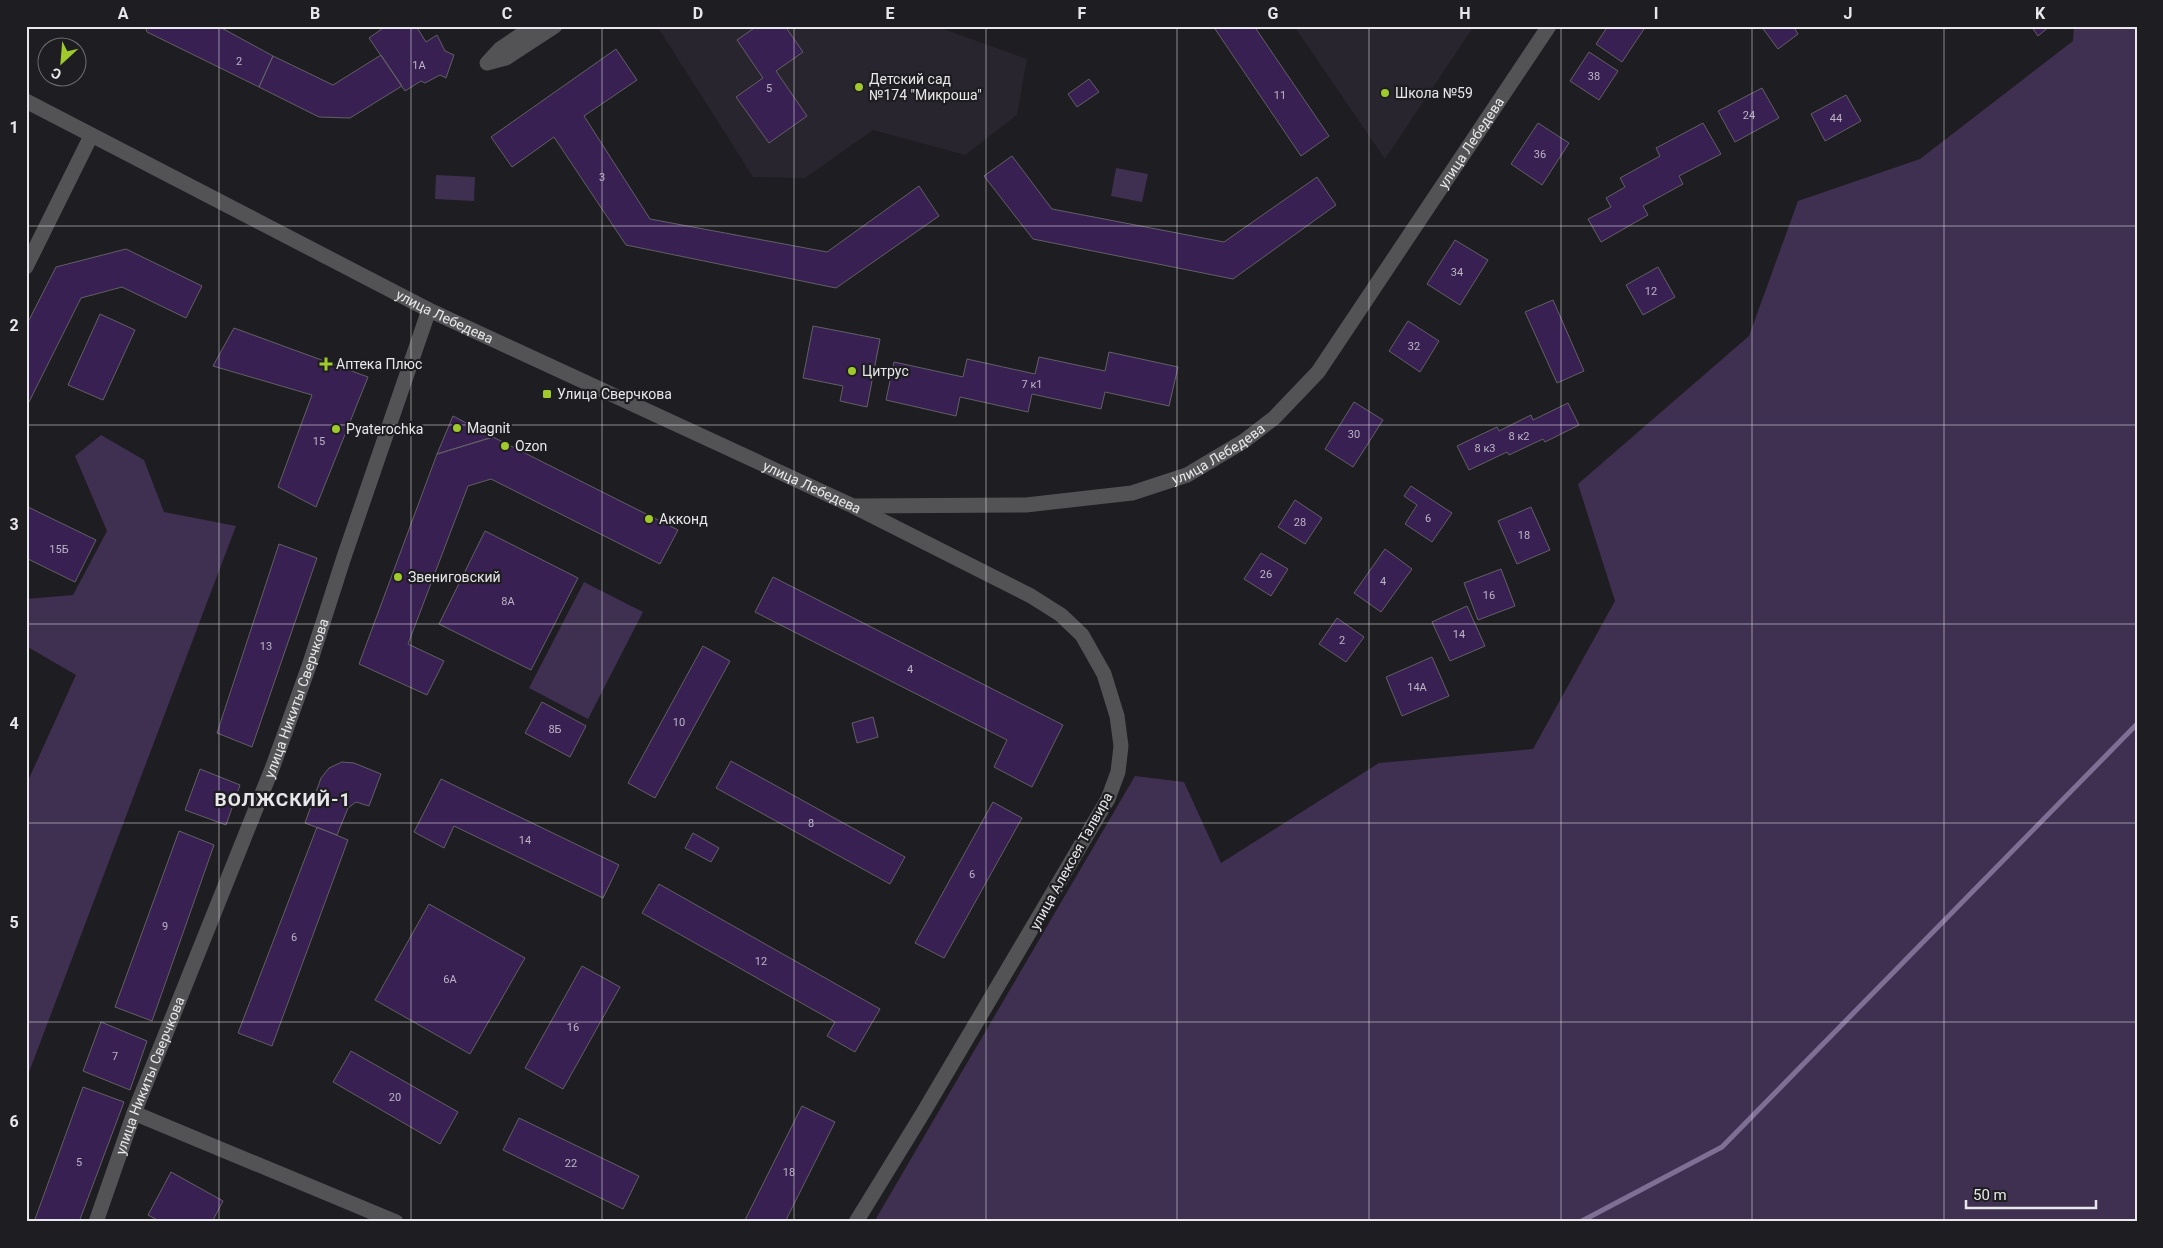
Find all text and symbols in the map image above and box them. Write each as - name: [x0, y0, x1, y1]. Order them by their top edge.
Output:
- text: A: [118, 4, 129, 23]
- text: B: [310, 4, 320, 23]
- text: C: [502, 4, 512, 23]
- text: D: [693, 4, 703, 23]
- text: E: [886, 4, 895, 23]
- text: F: [1078, 4, 1087, 23]
- text: G: [1268, 4, 1279, 23]
- text: H: [1459, 4, 1471, 23]
- text: I: [1654, 4, 1658, 23]
- text: J: [1844, 4, 1852, 23]
- text: K: [2035, 4, 2046, 23]
- north arrow: [38, 38, 88, 88]
- house number: 2: [236, 55, 242, 68]
- house number: 1А: [412, 59, 427, 72]
- text: С: [49, 64, 64, 83]
- house number: 38: [1588, 70, 1600, 83]
- place label: Детский сад №174 "Микроша": [869, 71, 982, 103]
- marker: Детский сад №174 "Микроша": [853, 81, 865, 93]
- house number: 5: [766, 82, 772, 95]
- place label: Школа №59: [1395, 85, 1473, 101]
- marker: Школа №59: [1379, 87, 1391, 99]
- house number: 11: [1274, 89, 1286, 102]
- street label: улица Лебедева: [1435, 94, 1507, 191]
- house number: 24: [1743, 109, 1755, 122]
- house number: 44: [1830, 112, 1842, 125]
- text: 1: [9, 118, 19, 137]
- house number: 36: [1534, 148, 1546, 161]
- house number: 3: [599, 171, 605, 184]
- house number: 34: [1451, 266, 1463, 279]
- house number: 12: [1645, 285, 1657, 298]
- street label: улица Лебедева: [393, 286, 496, 347]
- text: 2: [9, 316, 19, 335]
- house number: 32: [1408, 340, 1420, 353]
- place label: Аптека Плюс: [336, 356, 422, 372]
- marker: Аптека Плюс: [320, 358, 332, 370]
- place label: Цитрус: [862, 363, 909, 379]
- marker: Цитрус: [846, 365, 858, 377]
- house number: 7 к1: [1021, 378, 1043, 391]
- place label: Улица Сверчкова: [557, 386, 672, 402]
- marker: Улица Сверчкова: [541, 388, 553, 400]
- place label: Magnit: [467, 420, 511, 436]
- street label: улица Лебедева: [1170, 420, 1268, 487]
- place label: Pyaterochka: [346, 421, 423, 437]
- marker: Magnit: [451, 422, 463, 434]
- marker: Pyaterochka: [330, 423, 342, 435]
- house number: 30: [1348, 428, 1360, 441]
- house number: 8 к2: [1508, 430, 1530, 443]
- house number: 15: [313, 435, 325, 448]
- place label: Ozon: [515, 438, 547, 454]
- marker: Ozon: [499, 440, 511, 452]
- house number: 8 к3: [1474, 442, 1496, 455]
- street label: улица Лебедева: [761, 458, 864, 517]
- place label: Акконд: [659, 511, 708, 527]
- house number: 6: [1425, 512, 1431, 525]
- marker: Акконд: [643, 513, 655, 525]
- text: 3: [9, 515, 19, 534]
- house number: 28: [1294, 516, 1306, 529]
- house number: 18: [1518, 529, 1530, 542]
- house number: 15Б: [49, 543, 69, 556]
- house number: 26: [1260, 568, 1272, 581]
- place label: Звениговский: [408, 569, 501, 585]
- marker: Звениговский: [392, 571, 404, 583]
- house number: 4: [1380, 575, 1386, 588]
- house number: 16: [1483, 589, 1495, 602]
- house number: 8А: [501, 595, 516, 608]
- street label: улица Никиты Сверчкова: [261, 616, 332, 780]
- house number: 14: [1453, 628, 1465, 641]
- house number: 2: [1339, 634, 1345, 647]
- house number: 13: [260, 640, 272, 653]
- house number: 4: [907, 663, 913, 676]
- house number: 14А: [1407, 681, 1428, 694]
- text: 4: [9, 714, 19, 733]
- house number: 10: [673, 716, 685, 729]
- house number: 8Б: [548, 723, 562, 736]
- district label: ВОЛЖСКИЙ-1: [215, 788, 351, 811]
- street label: улица Алексея Талвира: [1027, 790, 1115, 932]
- house number: 8: [808, 817, 814, 830]
- house number: 14: [519, 834, 531, 847]
- house number: 6: [969, 868, 975, 881]
- text: 5: [9, 913, 19, 932]
- house number: 9: [162, 920, 168, 933]
- house number: 6: [291, 931, 297, 944]
- house number: 12: [755, 955, 767, 968]
- house number: 6А: [443, 973, 458, 986]
- street label: улица Никиты Сверчкова: [112, 994, 188, 1157]
- house number: 16: [567, 1021, 579, 1034]
- house number: 7: [112, 1050, 118, 1063]
- house number: 20: [389, 1091, 401, 1104]
- text: 6: [9, 1112, 19, 1131]
- house number: 5: [76, 1156, 82, 1169]
- house number: 22: [565, 1157, 577, 1170]
- house number: 18: [783, 1166, 795, 1179]
- scale bar: [1966, 1178, 2096, 1210]
- text: 50 m: [1973, 1186, 2007, 1204]

